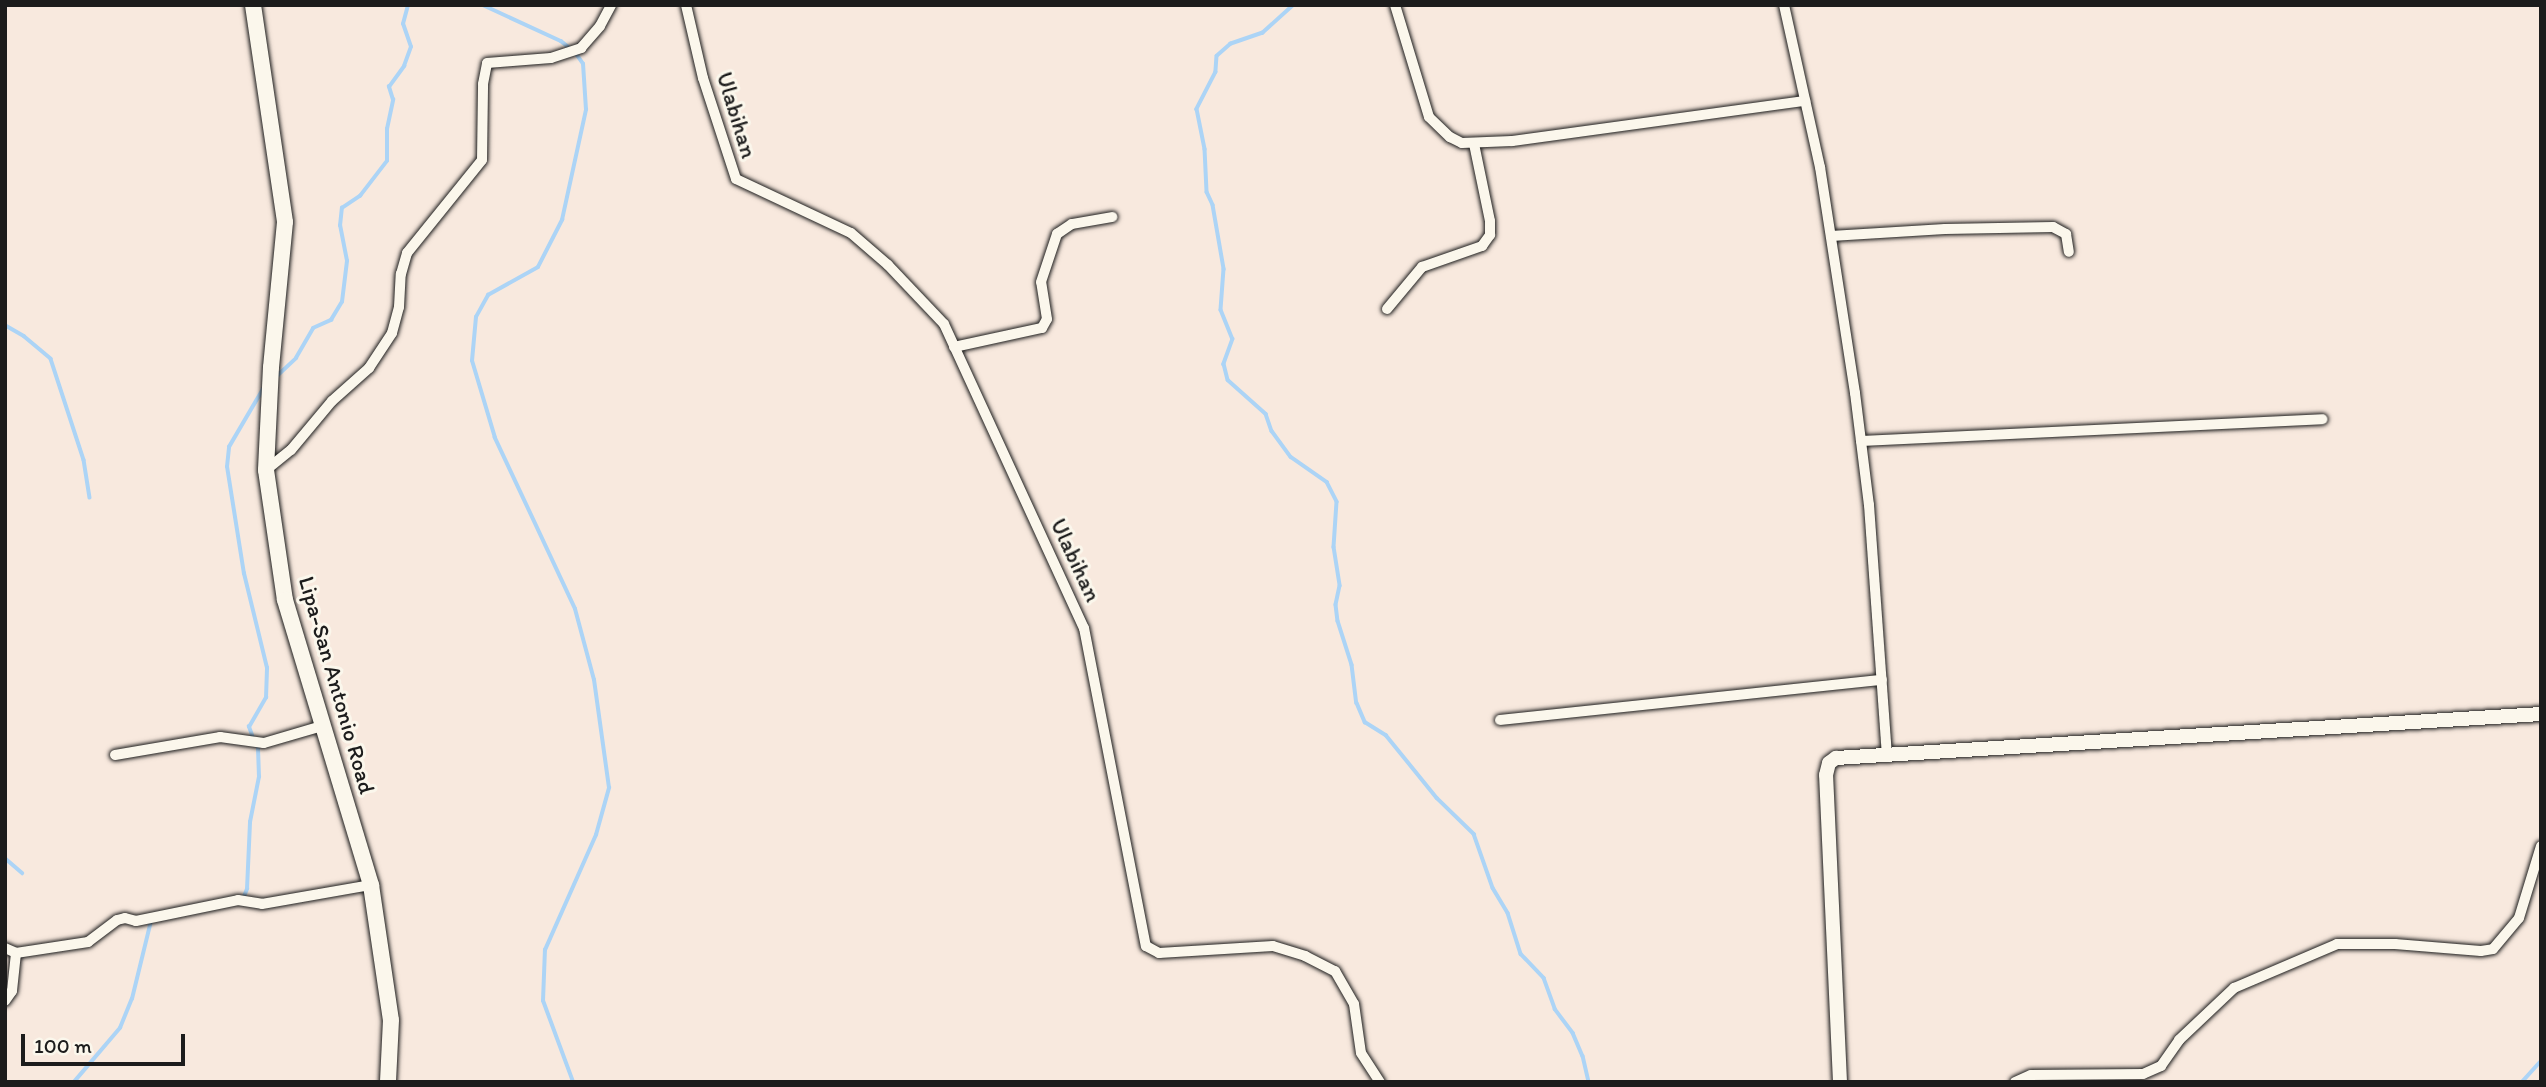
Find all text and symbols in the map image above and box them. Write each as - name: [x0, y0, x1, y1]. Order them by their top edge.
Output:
- street label: Ulabihan: [711, 69, 763, 161]
- street label: Ulabihan: [1045, 514, 1107, 606]
- street label: Lipa-San Antonio Road: [293, 573, 381, 797]
- scale bar: [24, 1020, 189, 1064]
- text: 100 m: [34, 1033, 92, 1058]

